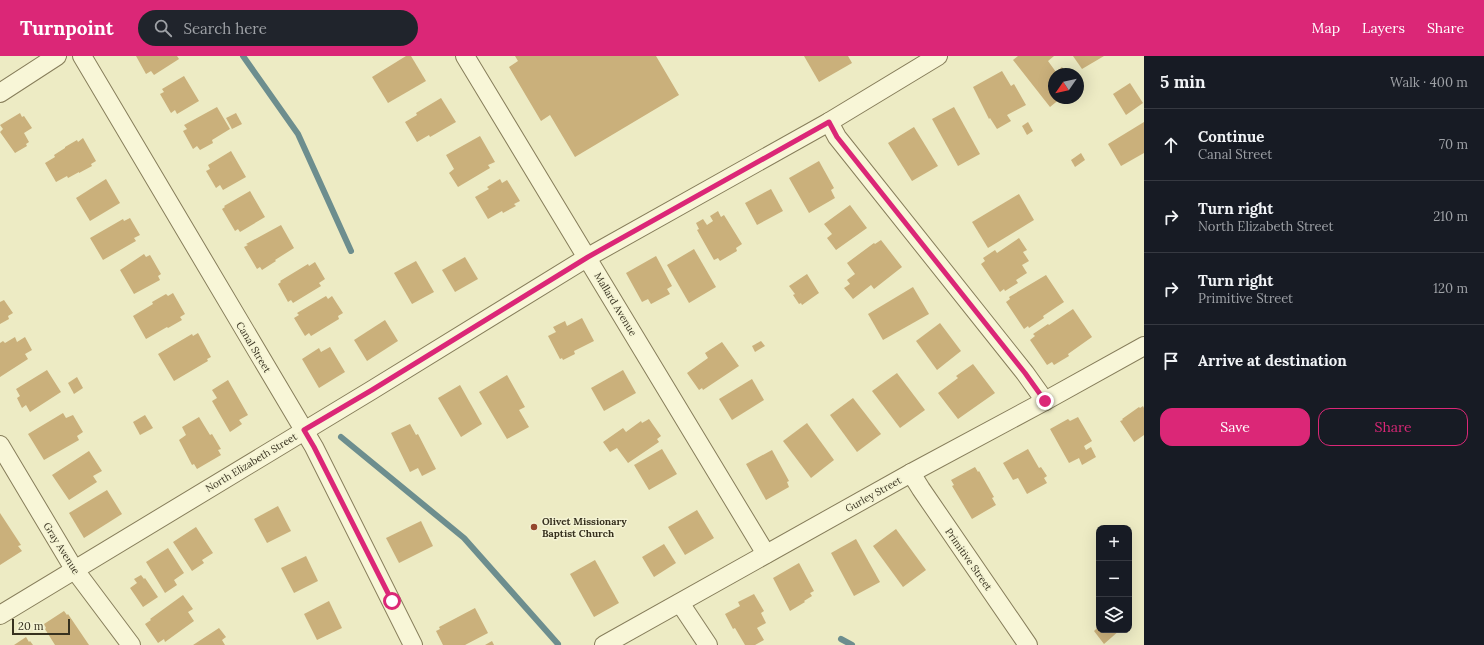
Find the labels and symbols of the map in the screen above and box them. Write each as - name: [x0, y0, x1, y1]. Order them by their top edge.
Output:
- north arrow: [1048, 68, 1084, 104]
- street label: Mallard Avenue: [592, 270, 640, 339]
- street label: Canal Street: [233, 319, 274, 375]
- route end: [1036, 392, 1054, 410]
- street label: North Elizabeth Street: [203, 430, 299, 495]
- street label: Gurley Street: [843, 474, 904, 515]
- place label: Olivet Missionary Baptist Church: [542, 515, 627, 540]
- street label: Gray Avenue: [40, 520, 83, 577]
- marker: Olivet Missionary Baptist Church: [529, 522, 539, 532]
- street label: Primitive Street: [942, 526, 995, 593]
- route start: [383, 592, 401, 610]
- scale bar: [12, 617, 70, 636]

